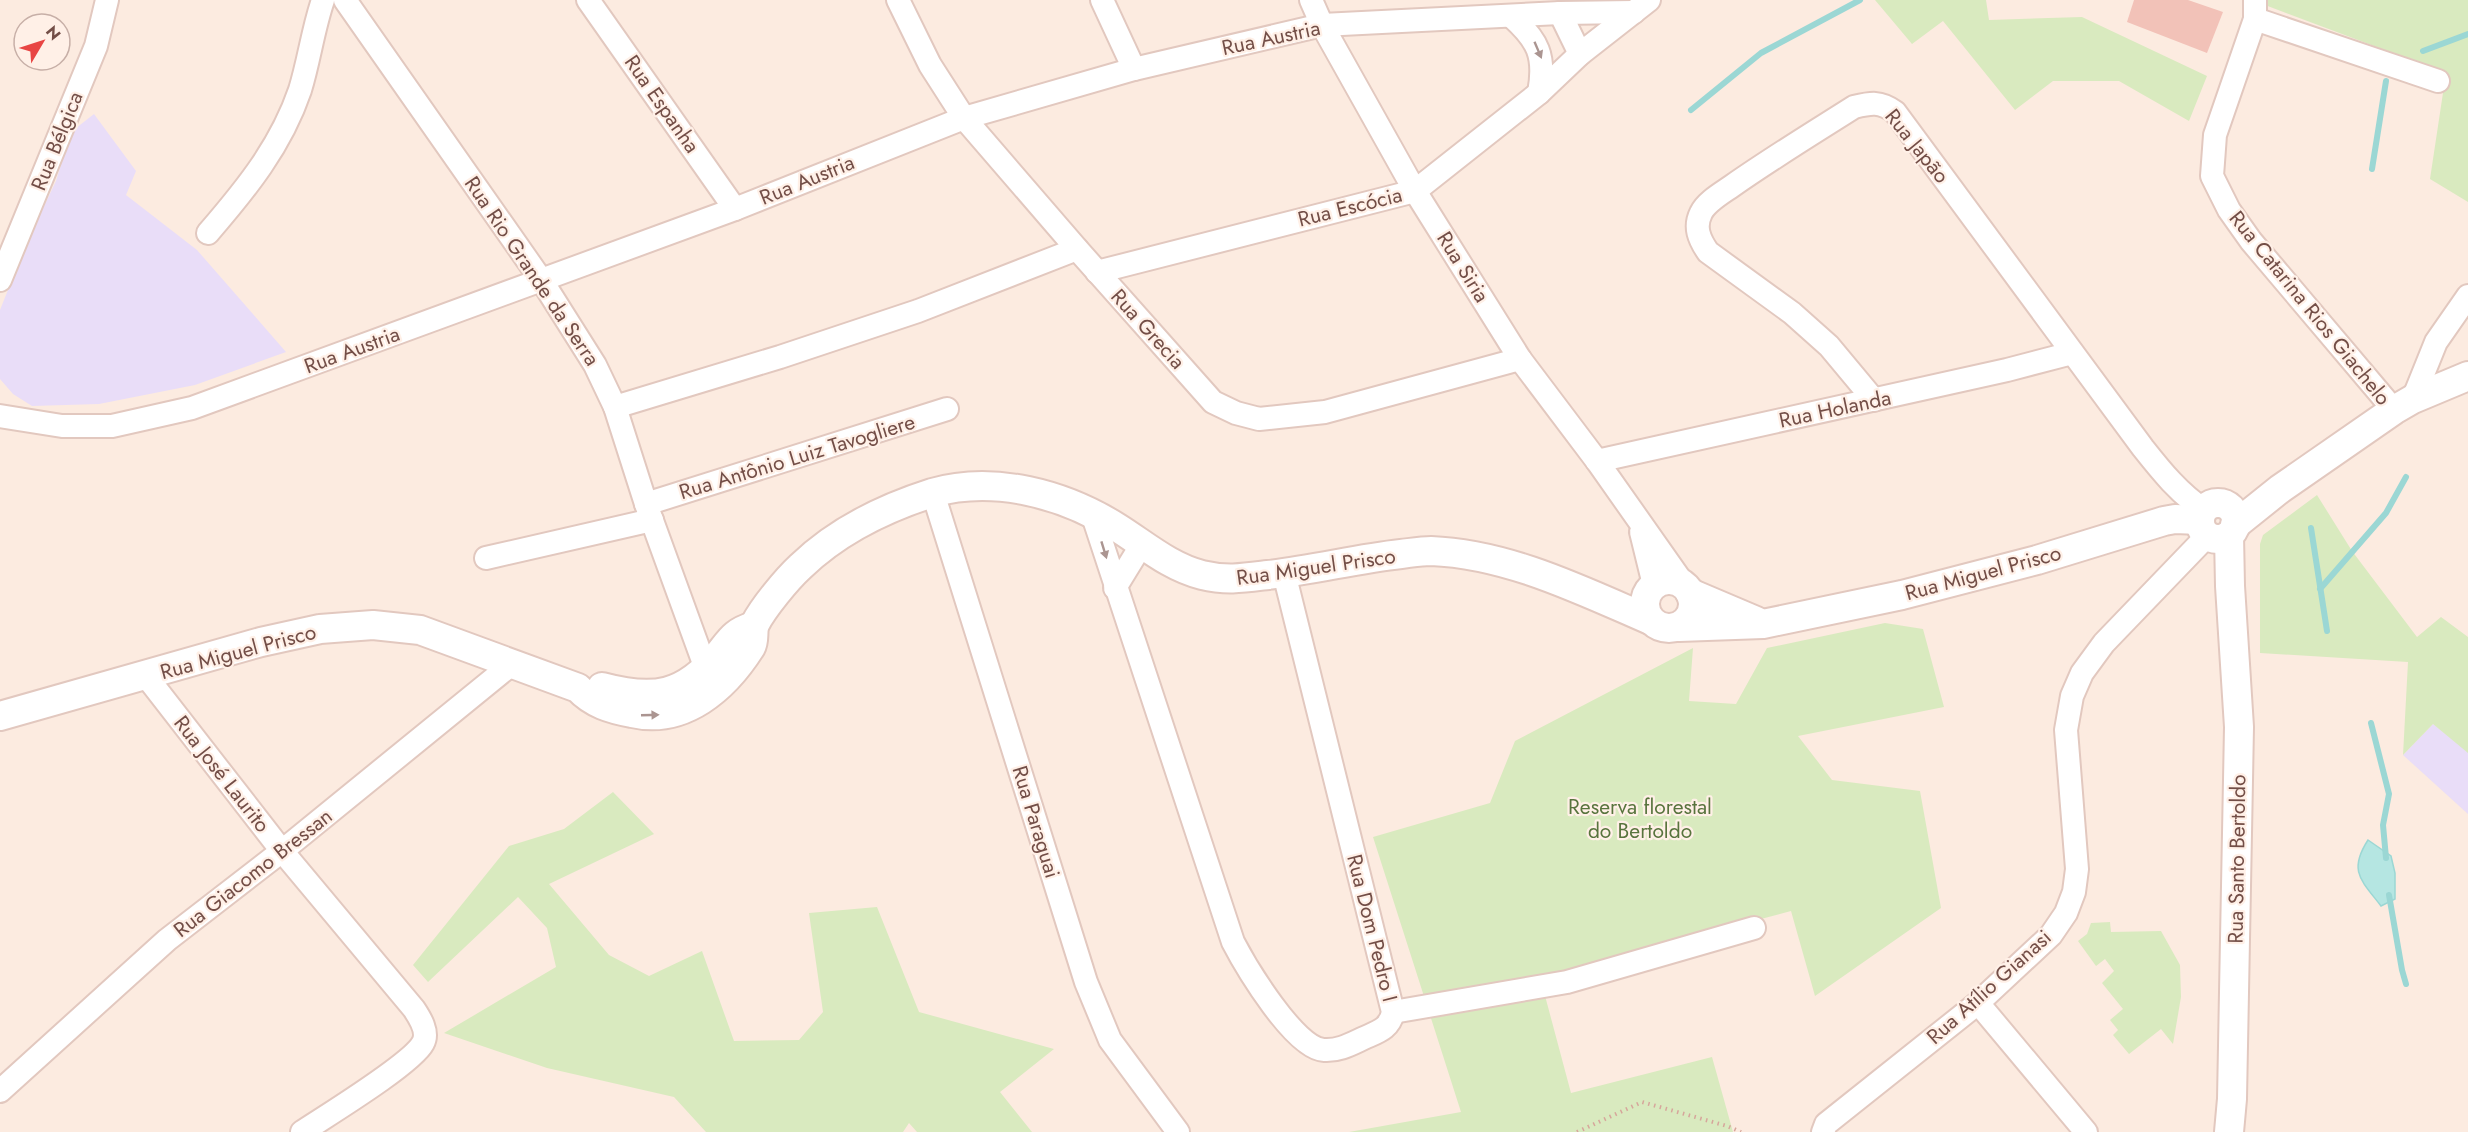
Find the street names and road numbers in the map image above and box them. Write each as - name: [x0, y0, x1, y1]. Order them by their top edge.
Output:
- street label: Rua Austria: [1219, 13, 1323, 63]
- street label: Rua Espanha: [617, 49, 707, 159]
- street label: Rua Bélgica: [24, 87, 90, 195]
- street label: Rua Japão: [1878, 102, 1956, 190]
- street label: Rua Austria: [755, 147, 859, 213]
- street label: Rua Rio Grande da Serra: [457, 170, 607, 372]
- street label: Rua Escócia: [1295, 180, 1405, 234]
- street label: Rua Catarina Rios Giachelo: [2222, 204, 2398, 412]
- street label: Rua Siria: [1429, 226, 1497, 308]
- street label: Rua Grecia: [1104, 282, 1192, 376]
- street label: Rua Austria: [300, 319, 404, 381]
- street label: Rua Holanda: [1776, 383, 1894, 435]
- street label: Rua Antônio Luiz Tavogliere: [675, 407, 919, 507]
- street label: Rua Miguel Prisco: [1902, 538, 2064, 608]
- street label: Rua Miguel Prisco: [1235, 541, 1397, 593]
- street label: Rua Miguel Prisco: [157, 617, 319, 687]
- street label: Rua José Laurito: [167, 709, 277, 839]
- street label: Rua Paraguai: [1005, 762, 1067, 882]
- street label: Rua Santo Bertoldo: [2221, 774, 2253, 944]
- street label: Rua Giacomo Bressan: [167, 801, 339, 945]
- street label: Rua Dom Pedro I: [1339, 851, 1405, 1005]
- street label: Rua Atílio Gianasi: [1920, 923, 2058, 1051]

